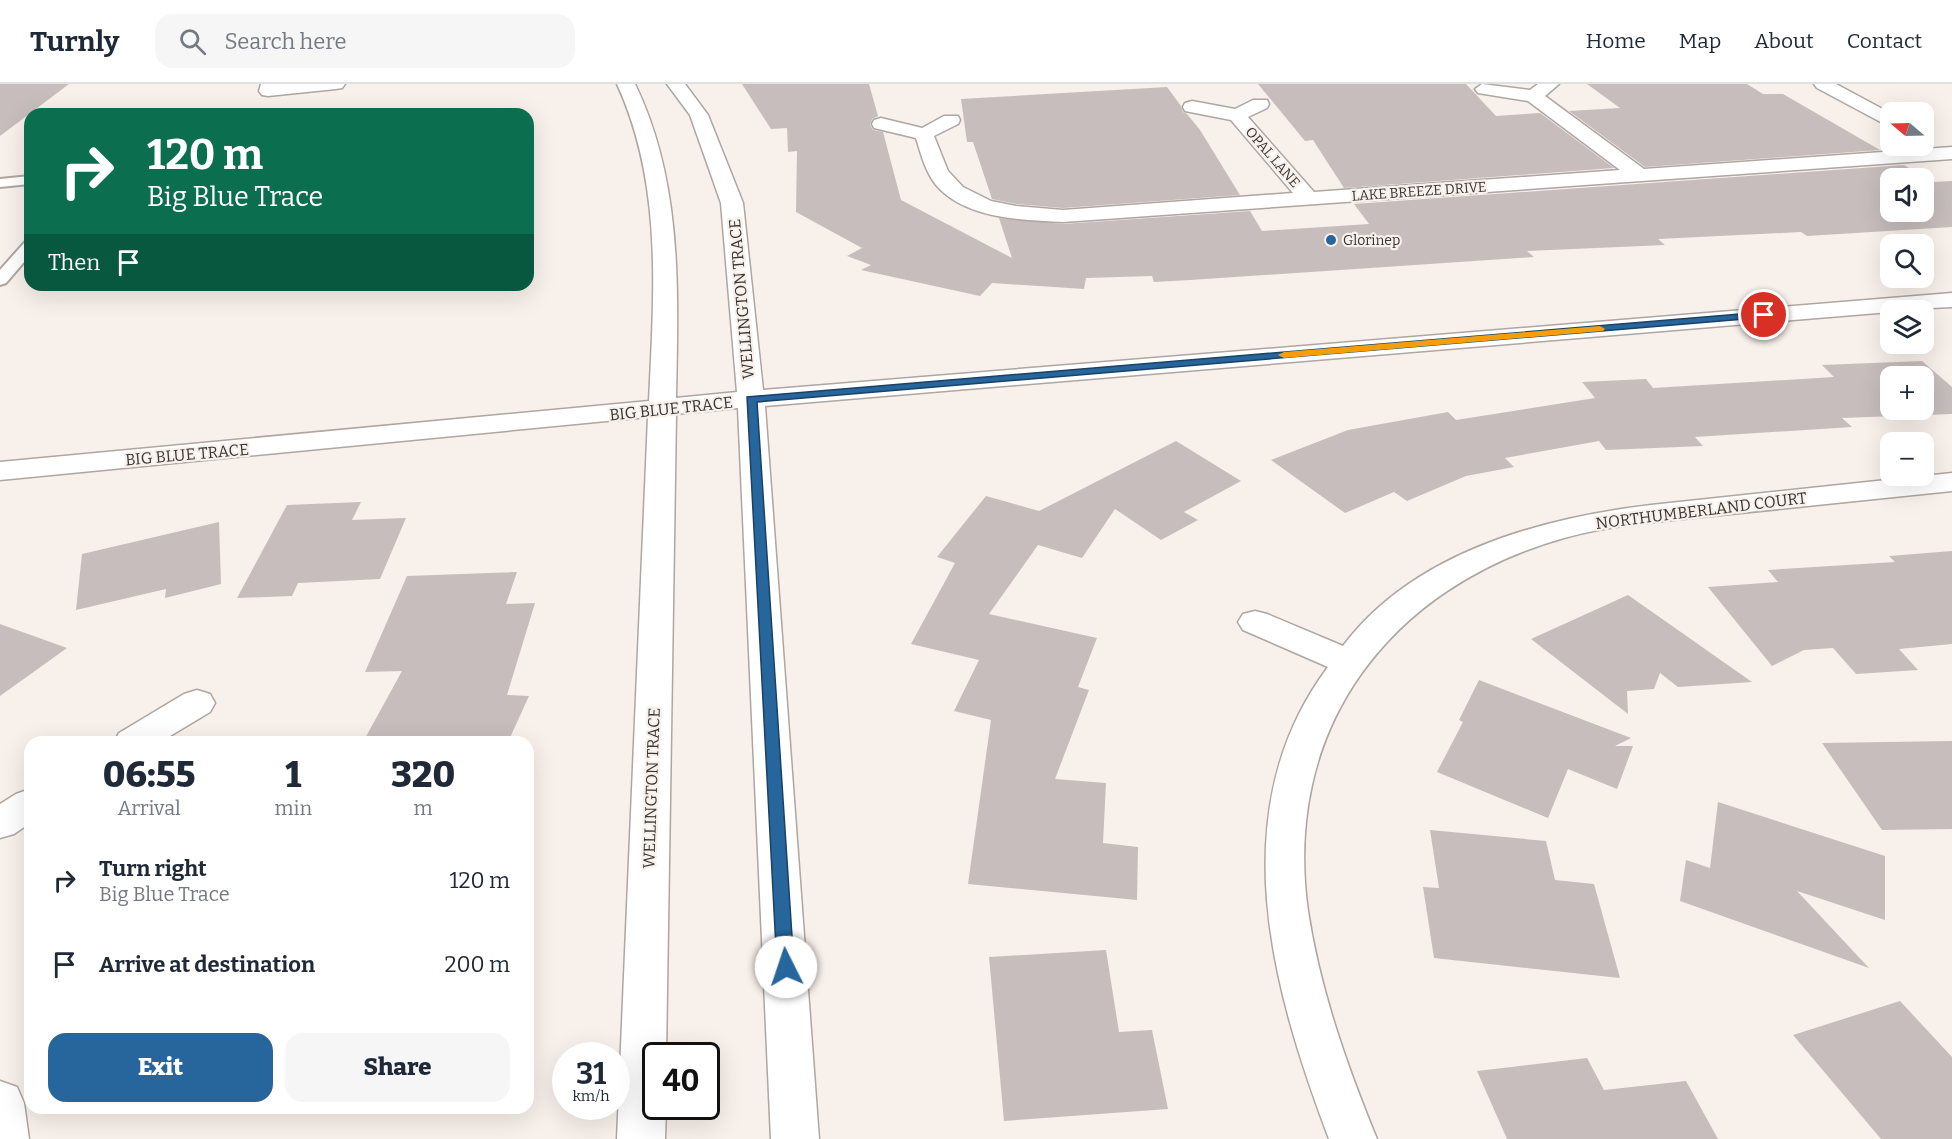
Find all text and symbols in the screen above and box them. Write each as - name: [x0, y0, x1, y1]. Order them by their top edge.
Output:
- search box: [155, 14, 575, 68]
- text: Turnly: [30, 25, 119, 58]
- icon: search: [176, 25, 209, 58]
- text: Search here: [224, 28, 347, 55]
- text: Home: [1586, 28, 1646, 54]
- text: Map: [1679, 28, 1721, 54]
- text: About: [1754, 28, 1814, 54]
- text: Contact: [1847, 28, 1922, 54]
- north arrow: [1880, 102, 1934, 156]
- map controls: [1880, 102, 1934, 486]
- street label: OPAL LANE: [1242, 123, 1304, 191]
- text: 120 m: [147, 130, 263, 180]
- icon: right: [48, 132, 126, 210]
- button: sound: [1880, 168, 1934, 222]
- street label: LAKE BREEZE DRIVE: [1351, 178, 1487, 205]
- text: Big Blue Trace: [147, 181, 323, 213]
- street label: WELLINGTON TRACE: [725, 218, 758, 380]
- place label: Glorinep: [1343, 232, 1400, 249]
- marker: Glorinep: [1324, 233, 1338, 247]
- button: search: [1880, 234, 1934, 288]
- icon: arrive: [112, 246, 145, 279]
- text: Then: [48, 249, 100, 276]
- pin: [1738, 289, 1789, 340]
- icon: arrive: [1747, 298, 1780, 331]
- button: layers: [1880, 300, 1934, 354]
- button: +: [1880, 366, 1934, 420]
- street label: BIG BLUE TRACE: [608, 393, 734, 424]
- button: −: [1880, 432, 1934, 486]
- street label: BIG BLUE TRACE: [124, 440, 250, 469]
- street label: NORTHUMBERLAND COURT: [1594, 488, 1808, 533]
- street label: WELLINGTON TRACE: [639, 707, 664, 869]
- text: 06:55: [103, 753, 196, 797]
- text: 1: [285, 753, 301, 797]
- text: 320: [391, 753, 455, 797]
- text: Arrival: [118, 796, 181, 820]
- text: min: [274, 796, 312, 820]
- text: m: [413, 796, 433, 820]
- text: Turn right: [99, 855, 207, 882]
- icon: right: [48, 864, 81, 897]
- text: 120 m: [450, 867, 510, 894]
- text: Big Blue Trace: [99, 882, 230, 906]
- position arrow: [754, 935, 818, 999]
- icon: arrive: [48, 948, 81, 981]
- text: Arrive at destination: [99, 951, 315, 978]
- text: 200 m: [444, 951, 510, 978]
- button: Exit: [48, 1033, 273, 1102]
- button: Share: [285, 1033, 510, 1102]
- speed limit sign: 40: [642, 1042, 720, 1120]
- text: 31: [576, 1056, 606, 1092]
- text: km/h: [572, 1087, 610, 1105]

